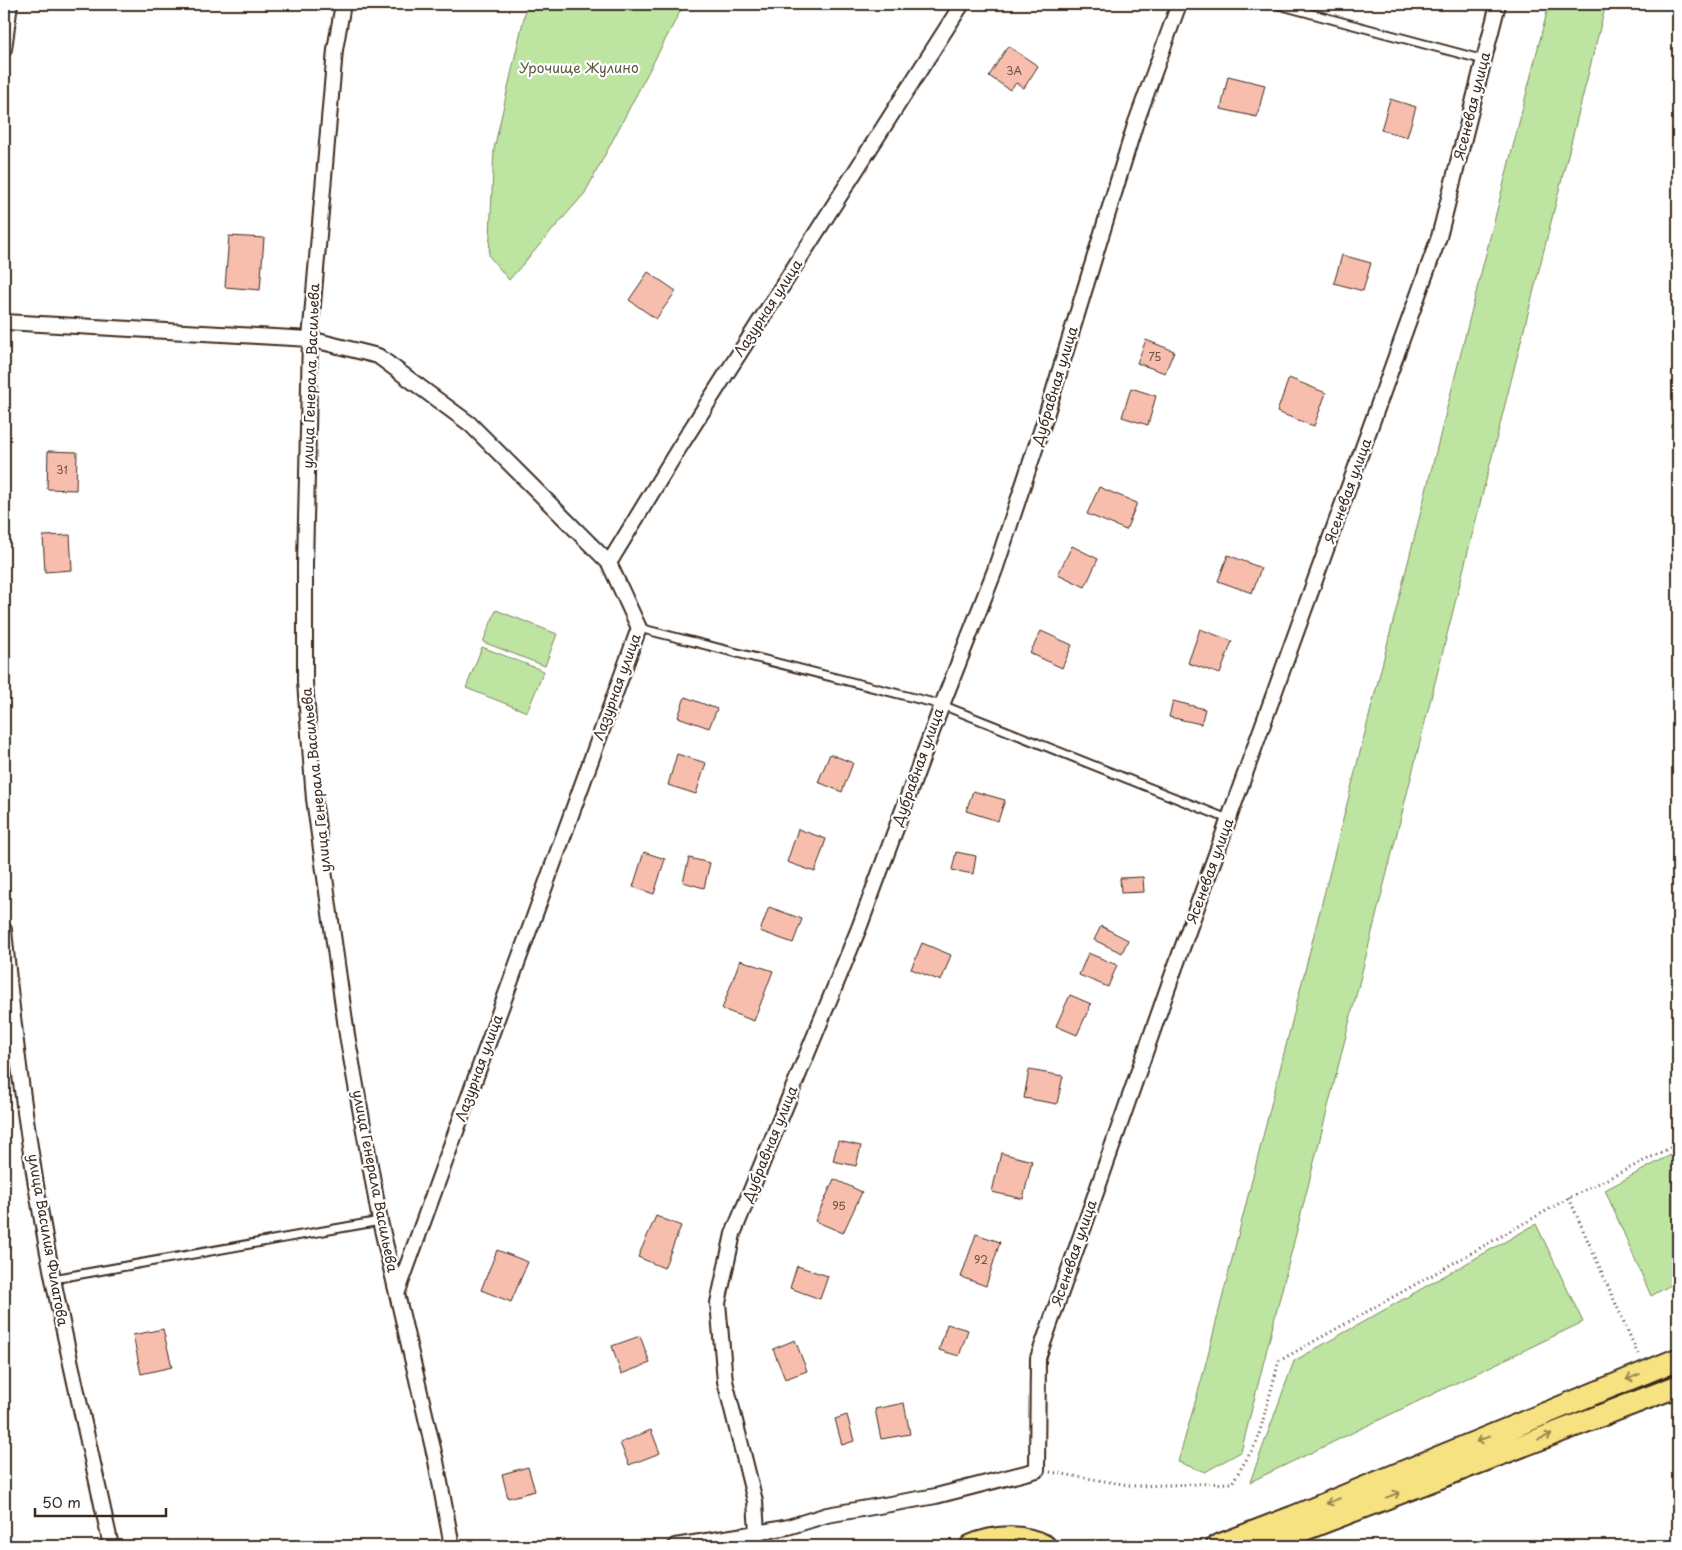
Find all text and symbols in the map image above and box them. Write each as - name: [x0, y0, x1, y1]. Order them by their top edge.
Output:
- street label: Ясеневая улица: [1448, 49, 1495, 162]
- park label: Урочище Жулино: [519, 57, 639, 78]
- house number: 3А: [1006, 62, 1022, 79]
- street label: Лазурная улица: [728, 255, 807, 361]
- street label: улица Генерала Васильева: [297, 283, 324, 469]
- street label: Дубравная улица: [1026, 323, 1083, 449]
- house number: 75: [1149, 348, 1161, 365]
- street label: Ясеневая улица: [1319, 435, 1376, 547]
- house number: 31: [56, 461, 68, 478]
- street label: Лазурная улица: [587, 630, 646, 743]
- street label: улица Генерала Васильева: [295, 686, 336, 873]
- street label: Дубравная улица: [886, 705, 949, 829]
- street label: Ясеневая улица: [1181, 815, 1238, 927]
- street label: Лазурная улица: [449, 1011, 508, 1124]
- street label: Дубравная улица: [736, 1082, 803, 1206]
- street label: улица Генерала Васильева: [347, 1088, 404, 1274]
- street label: улица Василия Филатова: [23, 1152, 74, 1328]
- house number: 95: [832, 1197, 846, 1214]
- street label: Ясеневая улица: [1046, 1197, 1102, 1309]
- house number: 92: [974, 1251, 988, 1268]
- one-way arrow: [1626, 1373, 1641, 1383]
- one-way arrow: [1537, 1432, 1552, 1441]
- one-way arrow: [1476, 1435, 1491, 1445]
- scale bar: [35, 1485, 166, 1517]
- text: 50 m: [42, 1490, 81, 1513]
- one-way arrow: [1386, 1490, 1401, 1499]
- one-way arrow: [1326, 1497, 1341, 1506]

